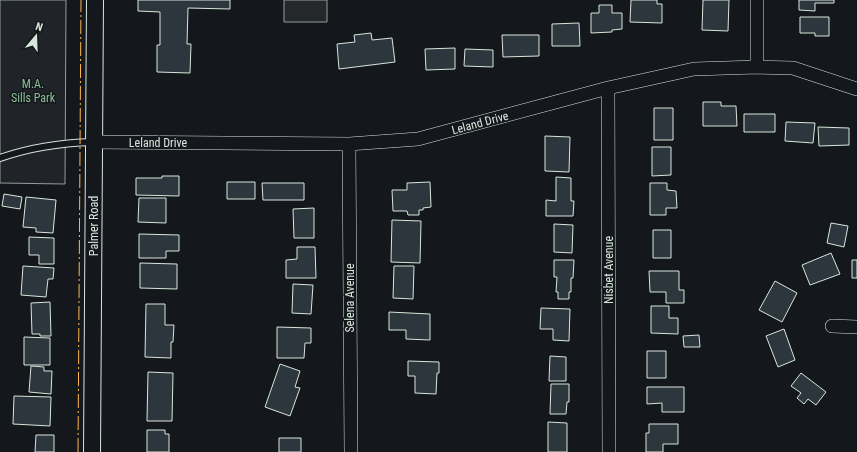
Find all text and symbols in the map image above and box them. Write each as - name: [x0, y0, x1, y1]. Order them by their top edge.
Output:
- north arrow: [16, 16, 56, 56]
- text: N: [34, 20, 45, 34]
- park label: M.A. Sills Park: [11, 77, 56, 105]
- street label: Leland Drive: [450, 109, 510, 137]
- street label: Leland Drive: [129, 136, 188, 150]
- street label: Palmer Road: [87, 196, 101, 256]
- street label: Nisbet Avenue: [602, 236, 616, 304]
- street label: Selena Avenue: [343, 263, 357, 333]

